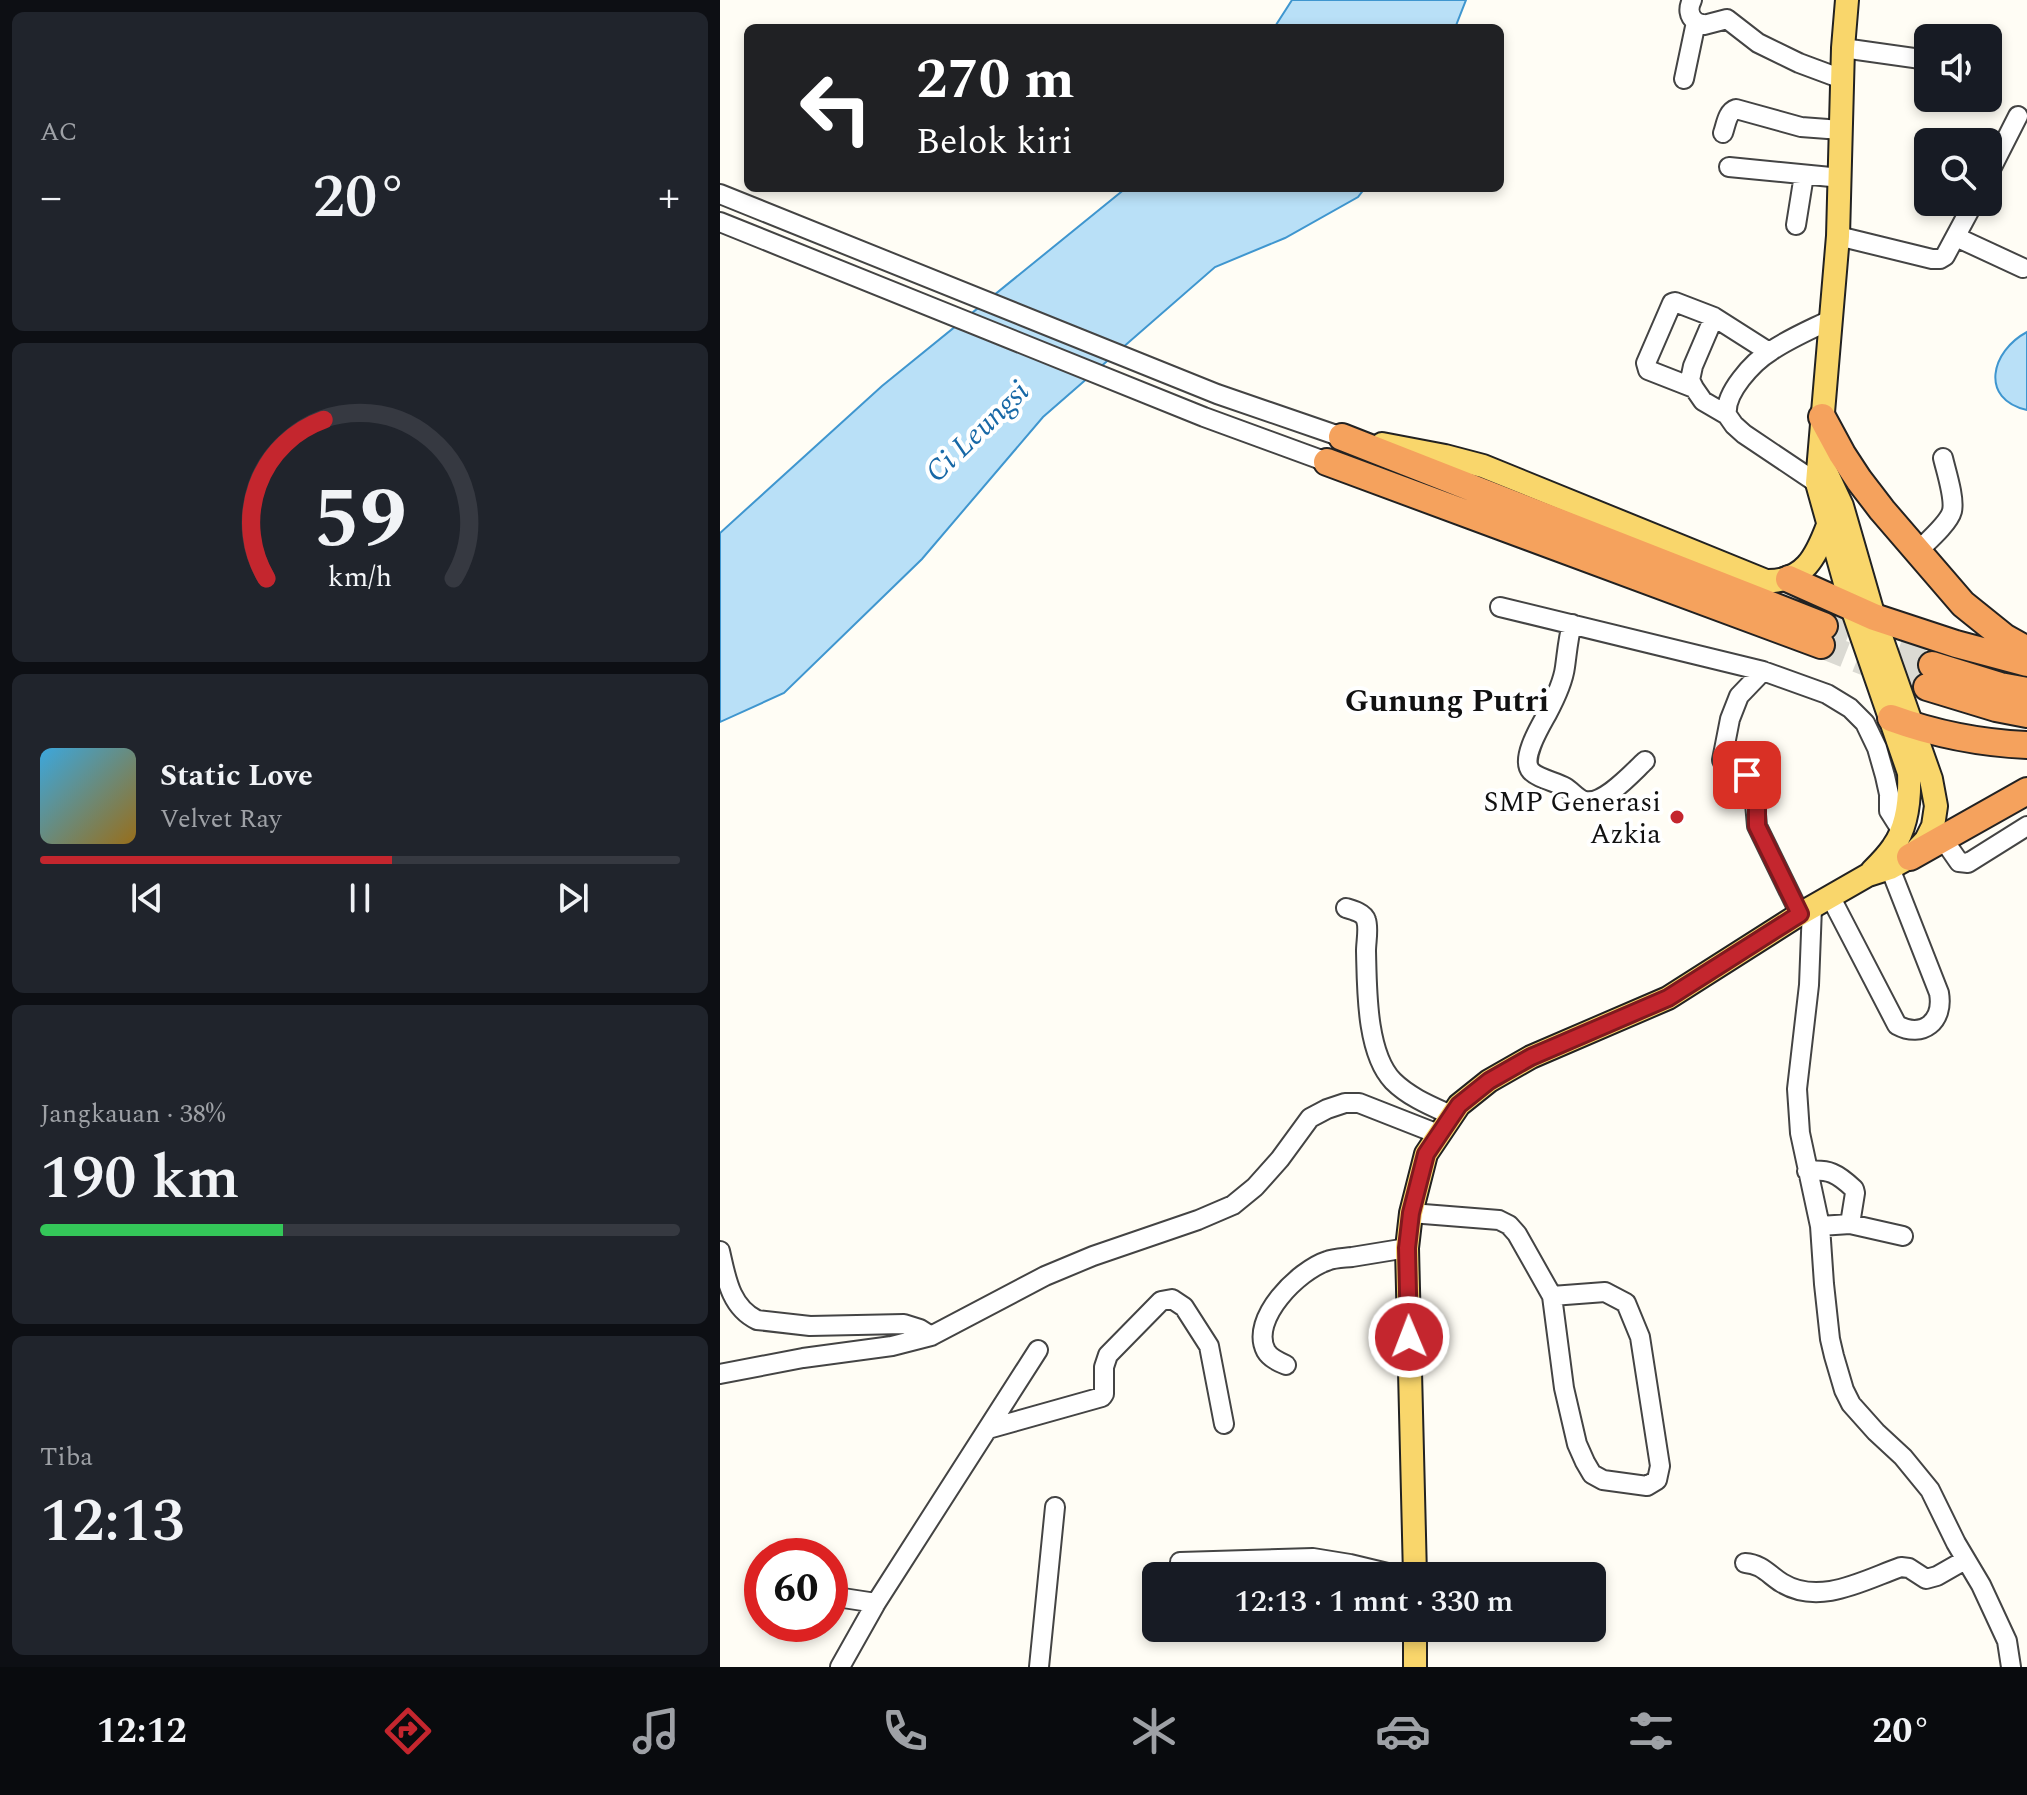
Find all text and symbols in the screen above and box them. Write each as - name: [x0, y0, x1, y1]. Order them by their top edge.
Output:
- map controls: [1914, 24, 2002, 216]
- button: sound: [1914, 24, 2002, 112]
- text: 270 m: [916, 38, 1075, 123]
- icon: left: [784, 56, 888, 160]
- text: AC: [40, 112, 78, 152]
- text: Belok kiri: [916, 115, 1073, 170]
- button: search: [1914, 128, 2002, 216]
- text: 20°: [313, 152, 407, 244]
- text: −: [40, 164, 62, 231]
- text: +: [658, 164, 680, 231]
- water label: Ci Leungsi: [915, 370, 1041, 493]
- text: 59: [313, 456, 407, 583]
- text: km/h: [328, 556, 392, 599]
- district label: Gunung Putri: [1345, 677, 1549, 726]
- pin: [1713, 741, 1781, 809]
- text: Static Love: [160, 753, 313, 799]
- icon: arrive: [1725, 753, 1769, 797]
- place label: SMP Generasi Azkia: [1484, 781, 1661, 856]
- text: Velvet Ray: [160, 799, 281, 839]
- marker: SMP Generasi Azkia: [1668, 808, 1686, 826]
- icon: previous: [125, 876, 169, 920]
- icon: pause: [338, 876, 382, 920]
- icon: next: [551, 876, 595, 920]
- text: Jangkauan · 38%: [40, 1094, 225, 1134]
- text: 190 km: [40, 1133, 240, 1225]
- position arrow: [1367, 1295, 1451, 1379]
- text: Tiba: [40, 1437, 93, 1477]
- text: 12:13: [40, 1476, 184, 1568]
- speed limit sign: 60: [744, 1538, 848, 1642]
- text: 12:13 · 1 mnt · 330 m: [1235, 1579, 1513, 1625]
- icon: directions: [380, 1703, 436, 1759]
- icon: music: [628, 1703, 684, 1759]
- icon: phone: [877, 1703, 933, 1759]
- icon: climate: [1126, 1703, 1182, 1759]
- icon: car: [1375, 1703, 1431, 1759]
- icon: filters: [1623, 1703, 1679, 1759]
- text: 12:12: [96, 1704, 187, 1759]
- text: 20°: [1872, 1704, 1931, 1759]

